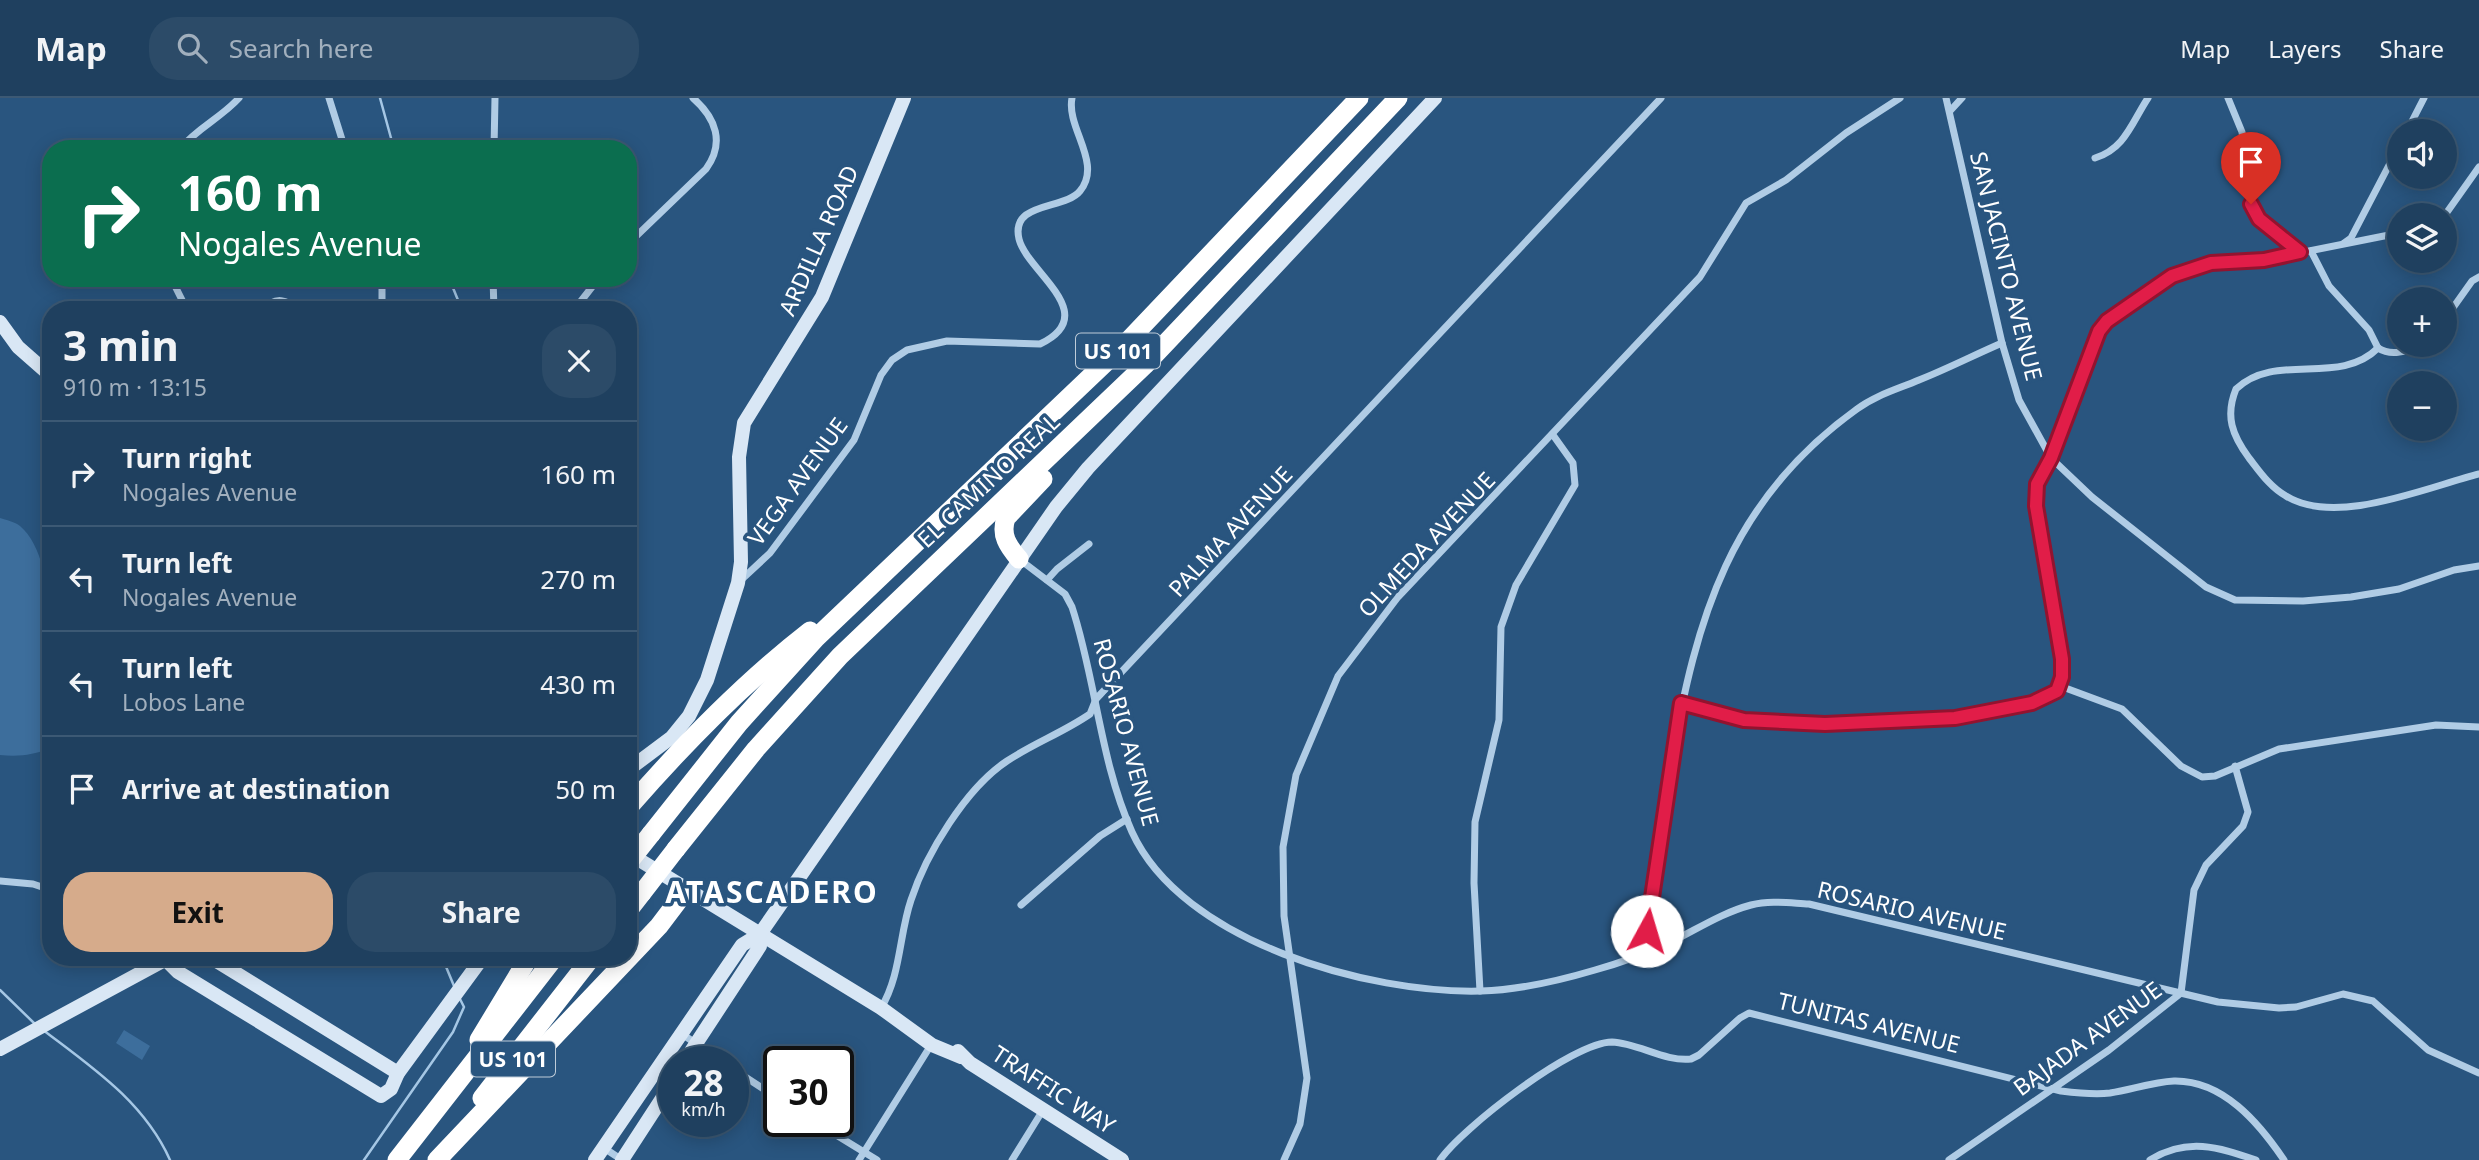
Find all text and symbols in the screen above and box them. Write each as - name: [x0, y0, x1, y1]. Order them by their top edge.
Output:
- search box: [149, 17, 639, 80]
- text: Map: [35, 26, 107, 71]
- icon: search: [173, 29, 211, 67]
- text: Search here: [229, 30, 373, 66]
- text: Map: [2180, 32, 2230, 65]
- text: Layers: [2268, 32, 2342, 65]
- text: Share: [2380, 32, 2444, 65]
- map controls: [2387, 119, 2457, 441]
- button: sound: [2387, 119, 2457, 189]
- pin: [2221, 132, 2281, 204]
- icon: arrive: [2232, 143, 2270, 181]
- street label: SAN JACINTO AVENUE: [1963, 148, 2051, 384]
- text: 160 m: [178, 159, 323, 225]
- street label: ARDILLA ROAD: [771, 160, 865, 320]
- icon: right: [63, 168, 154, 259]
- button: layers: [2387, 203, 2457, 273]
- text: Nogales Avenue: [178, 222, 422, 265]
- button: +: [2387, 287, 2457, 357]
- text: 3 min: [63, 316, 179, 373]
- button: close: [542, 324, 616, 398]
- road number: US 101: [1076, 334, 1160, 368]
- text: 910 m · 13:15: [63, 371, 207, 403]
- button: −: [2387, 371, 2457, 441]
- street label: EL CAMINO REAL: [910, 406, 1066, 554]
- street label: VEGA AVENUE: [740, 410, 854, 552]
- text: Turn right: [122, 440, 252, 476]
- icon: right: [63, 455, 101, 493]
- text: 160 m: [540, 456, 616, 492]
- street label: PALMA AVENUE: [1161, 458, 1299, 604]
- street label: OLMEDA AVENUE: [1350, 464, 1502, 624]
- text: Nogales Avenue: [122, 476, 297, 508]
- text: Turn left: [122, 545, 233, 581]
- icon: left: [63, 560, 101, 598]
- text: 270 m: [540, 561, 616, 597]
- text: Nogales Avenue: [122, 581, 297, 613]
- street label: ROSARIO AVENUE: [1087, 635, 1167, 829]
- text: Turn left: [122, 650, 233, 686]
- icon: left: [63, 665, 101, 703]
- text: 430 m: [540, 666, 616, 702]
- text: Lobos Lane: [122, 686, 245, 718]
- icon: arrive: [63, 770, 101, 808]
- text: Arrive at destination: [122, 771, 391, 807]
- text: 50 m: [555, 771, 616, 807]
- district label: ATASCADERO: [665, 871, 879, 912]
- button: Exit: [63, 872, 333, 952]
- button: Share: [347, 872, 616, 952]
- street label: ROSARIO AVENUE: [1814, 873, 2010, 947]
- position arrow: [1610, 894, 1684, 968]
- street label: BAJADA AVENUE: [2006, 973, 2168, 1103]
- street label: TUNITAS AVENUE: [1774, 984, 1964, 1060]
- street label: TRAFFIC WAY: [986, 1037, 1123, 1141]
- road number: US 101: [471, 1042, 555, 1076]
- speed limit sign: 30: [763, 1046, 854, 1137]
- text: 28: [683, 1059, 724, 1106]
- text: km/h: [681, 1097, 726, 1121]

